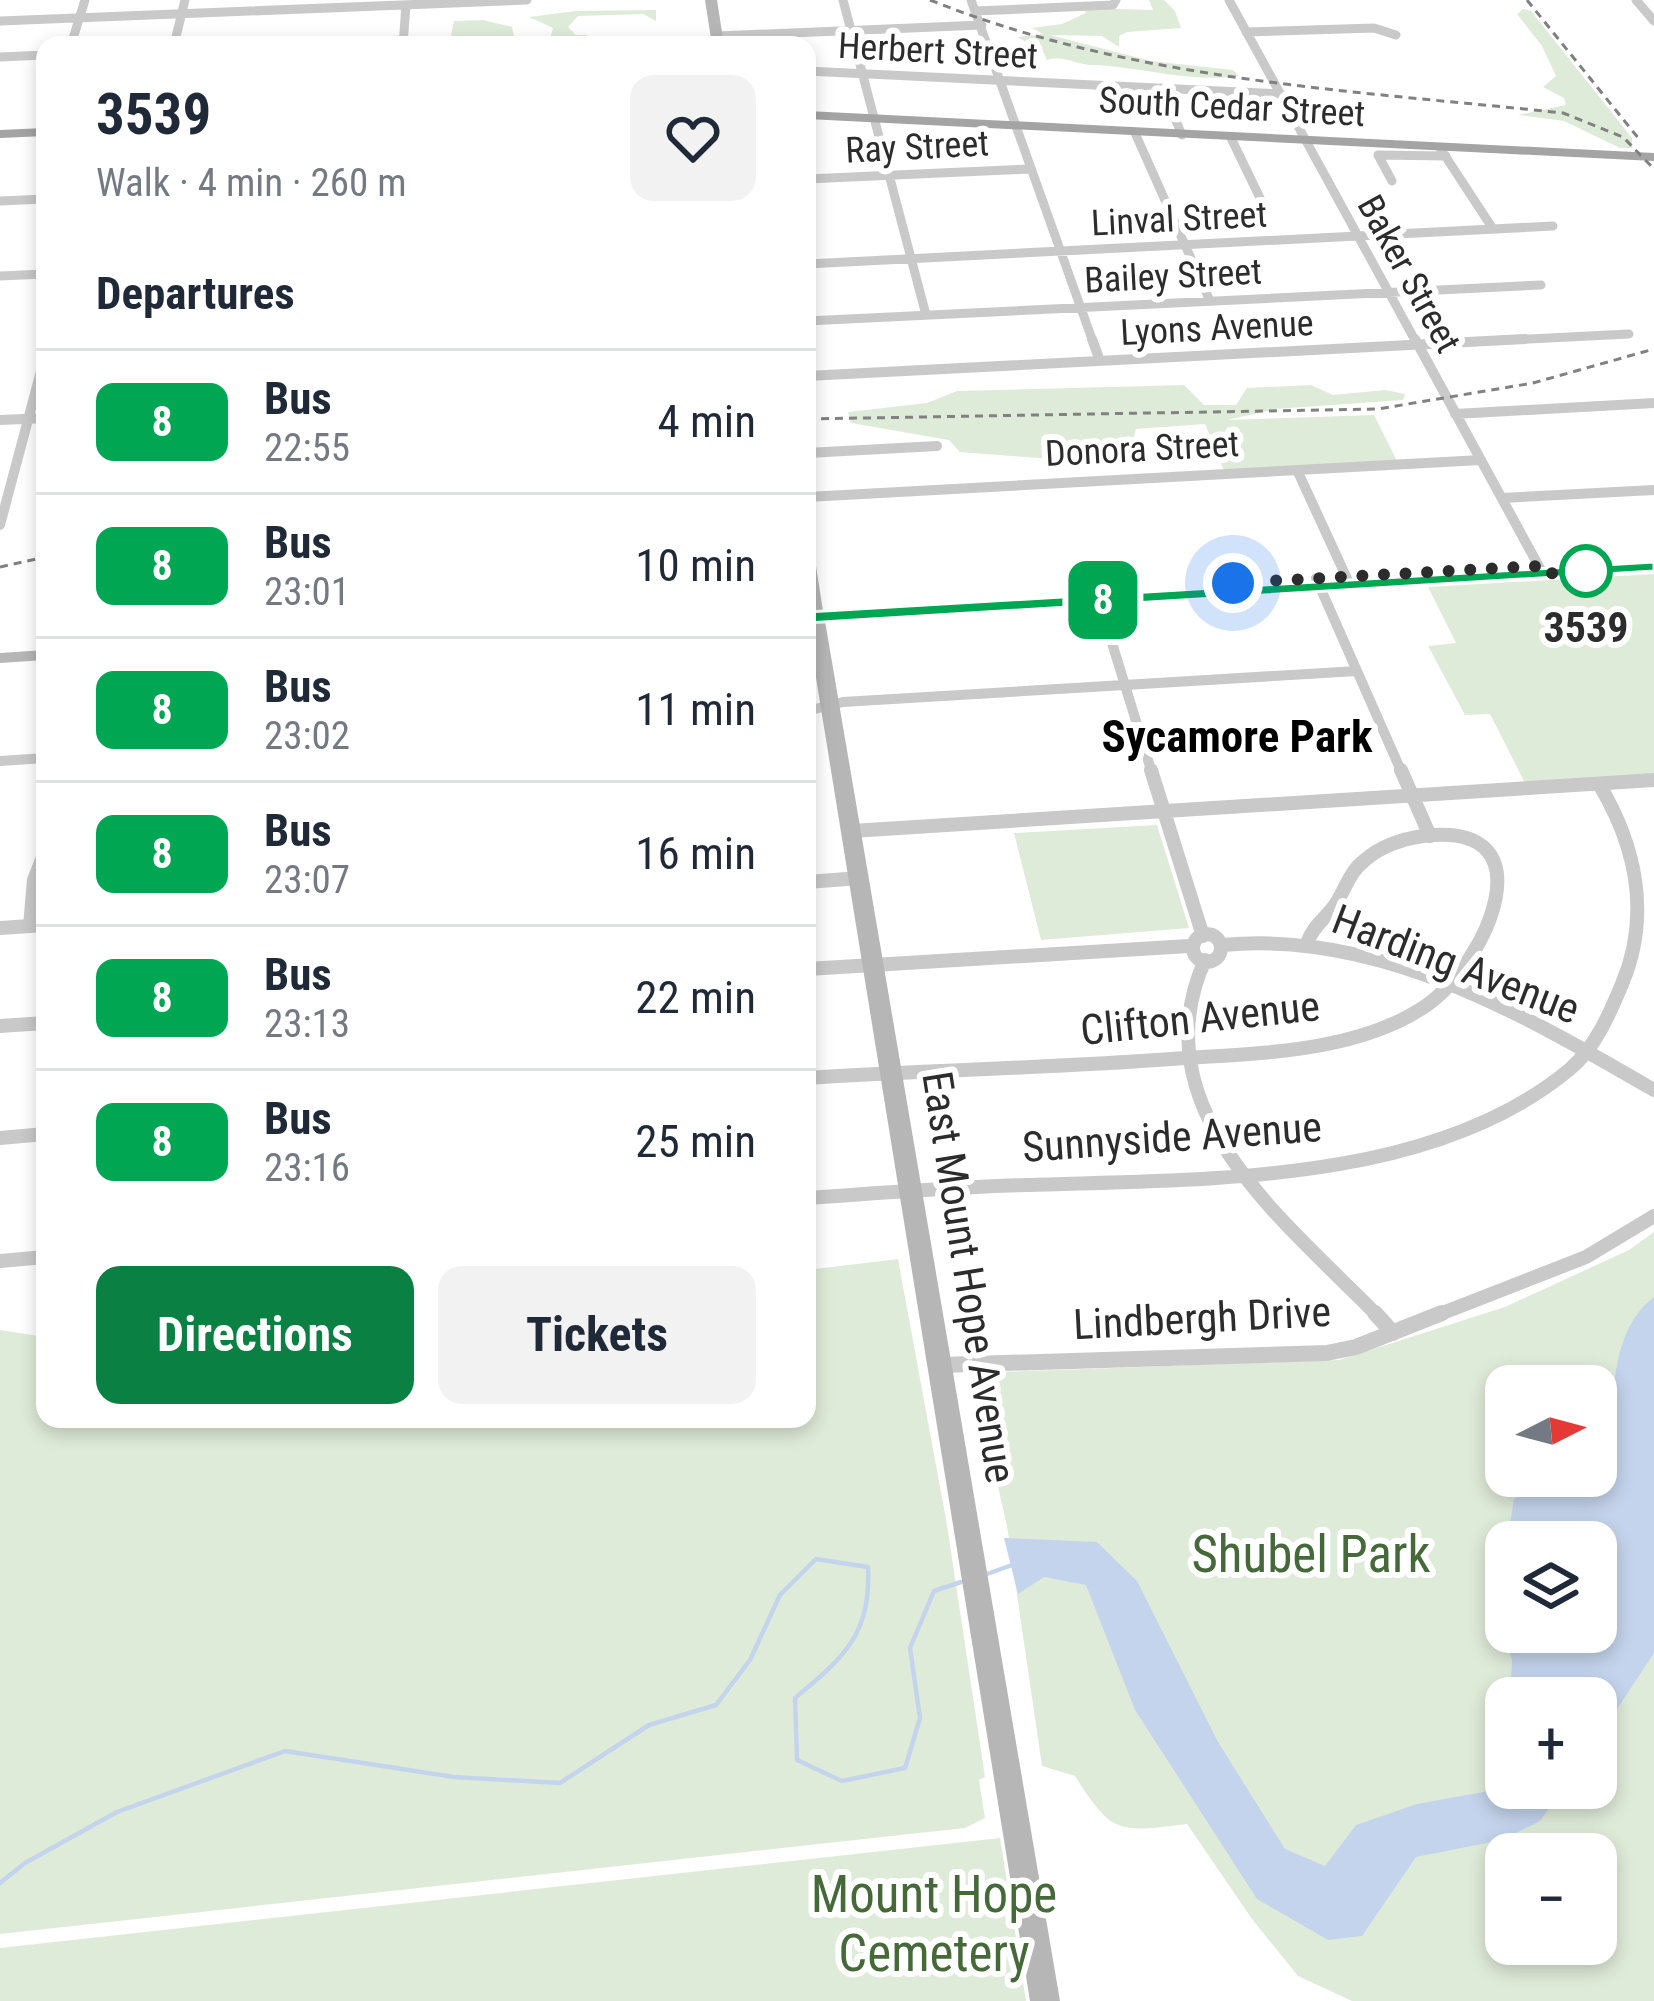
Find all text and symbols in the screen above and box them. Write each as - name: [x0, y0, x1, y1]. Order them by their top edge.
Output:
- street label: Herbert Street: [837, 25, 1039, 77]
- button: heart: [630, 75, 756, 201]
- street label: South Cedar Street: [1098, 79, 1366, 135]
- text: 3539: [96, 81, 211, 148]
- street label: Ray Street: [844, 122, 990, 172]
- text: Walk · 4 min · 260 m: [96, 160, 407, 206]
- street label: Baker Street: [1349, 188, 1469, 360]
- street label: Linval Street: [1090, 193, 1268, 245]
- street label: Bailey Street: [1083, 250, 1263, 302]
- text: Departures: [96, 267, 295, 320]
- street label: Lyons Avenue: [1119, 302, 1315, 354]
- text: Bus: [264, 372, 332, 425]
- text: 4 min: [657, 395, 756, 448]
- text: 8: [151, 397, 173, 446]
- street label: Donora Street: [1044, 423, 1240, 475]
- text: 22:55: [264, 425, 350, 471]
- text: Bus: [264, 516, 332, 569]
- text: 10 min: [635, 539, 756, 592]
- text: 8: [151, 541, 173, 590]
- marker: 3539: [1561, 546, 1611, 596]
- your location: [1203, 553, 1263, 613]
- line badge: 8: [1064, 561, 1142, 639]
- text: 23:01: [264, 569, 350, 615]
- text: 8: [1092, 575, 1114, 624]
- place label: 3539: [1544, 603, 1628, 652]
- text: Bus: [264, 660, 332, 713]
- text: 11 min: [635, 683, 756, 736]
- text: 8: [151, 685, 173, 734]
- district label: Sycamore Park: [1101, 710, 1373, 763]
- text: 23:02: [264, 713, 350, 759]
- text: Bus: [264, 804, 332, 857]
- text: 16 min: [635, 827, 756, 880]
- text: 8: [151, 829, 173, 878]
- text: 23:07: [264, 857, 350, 903]
- street label: Harding Avenue: [1326, 894, 1586, 1034]
- text: Bus: [264, 948, 332, 1001]
- text: 22 min: [635, 971, 756, 1024]
- text: 8: [151, 973, 173, 1022]
- street label: Clifton Avenue: [1078, 981, 1322, 1055]
- text: 23:13: [264, 1001, 350, 1047]
- street label: East Mount Hope Avenue: [912, 1068, 1026, 1486]
- text: Bus: [264, 1092, 332, 1145]
- street label: Sunnyside Avenue: [1021, 1102, 1323, 1172]
- text: 25 min: [635, 1115, 756, 1168]
- text: 8: [151, 1117, 173, 1166]
- text: 23:16: [264, 1145, 350, 1191]
- button: Directions: [96, 1266, 414, 1404]
- button: Tickets: [438, 1266, 756, 1404]
- street label: Lindbergh Drive: [1072, 1287, 1332, 1349]
- north arrow: [1485, 1365, 1617, 1497]
- map controls: [1485, 1365, 1617, 1965]
- button: layers: [1485, 1521, 1617, 1653]
- park label: Shubel Park: [1191, 1525, 1431, 1584]
- button: +: [1485, 1677, 1617, 1809]
- button: −: [1485, 1833, 1617, 1965]
- park label: Mount Hope Cemetery: [811, 1865, 1057, 1983]

